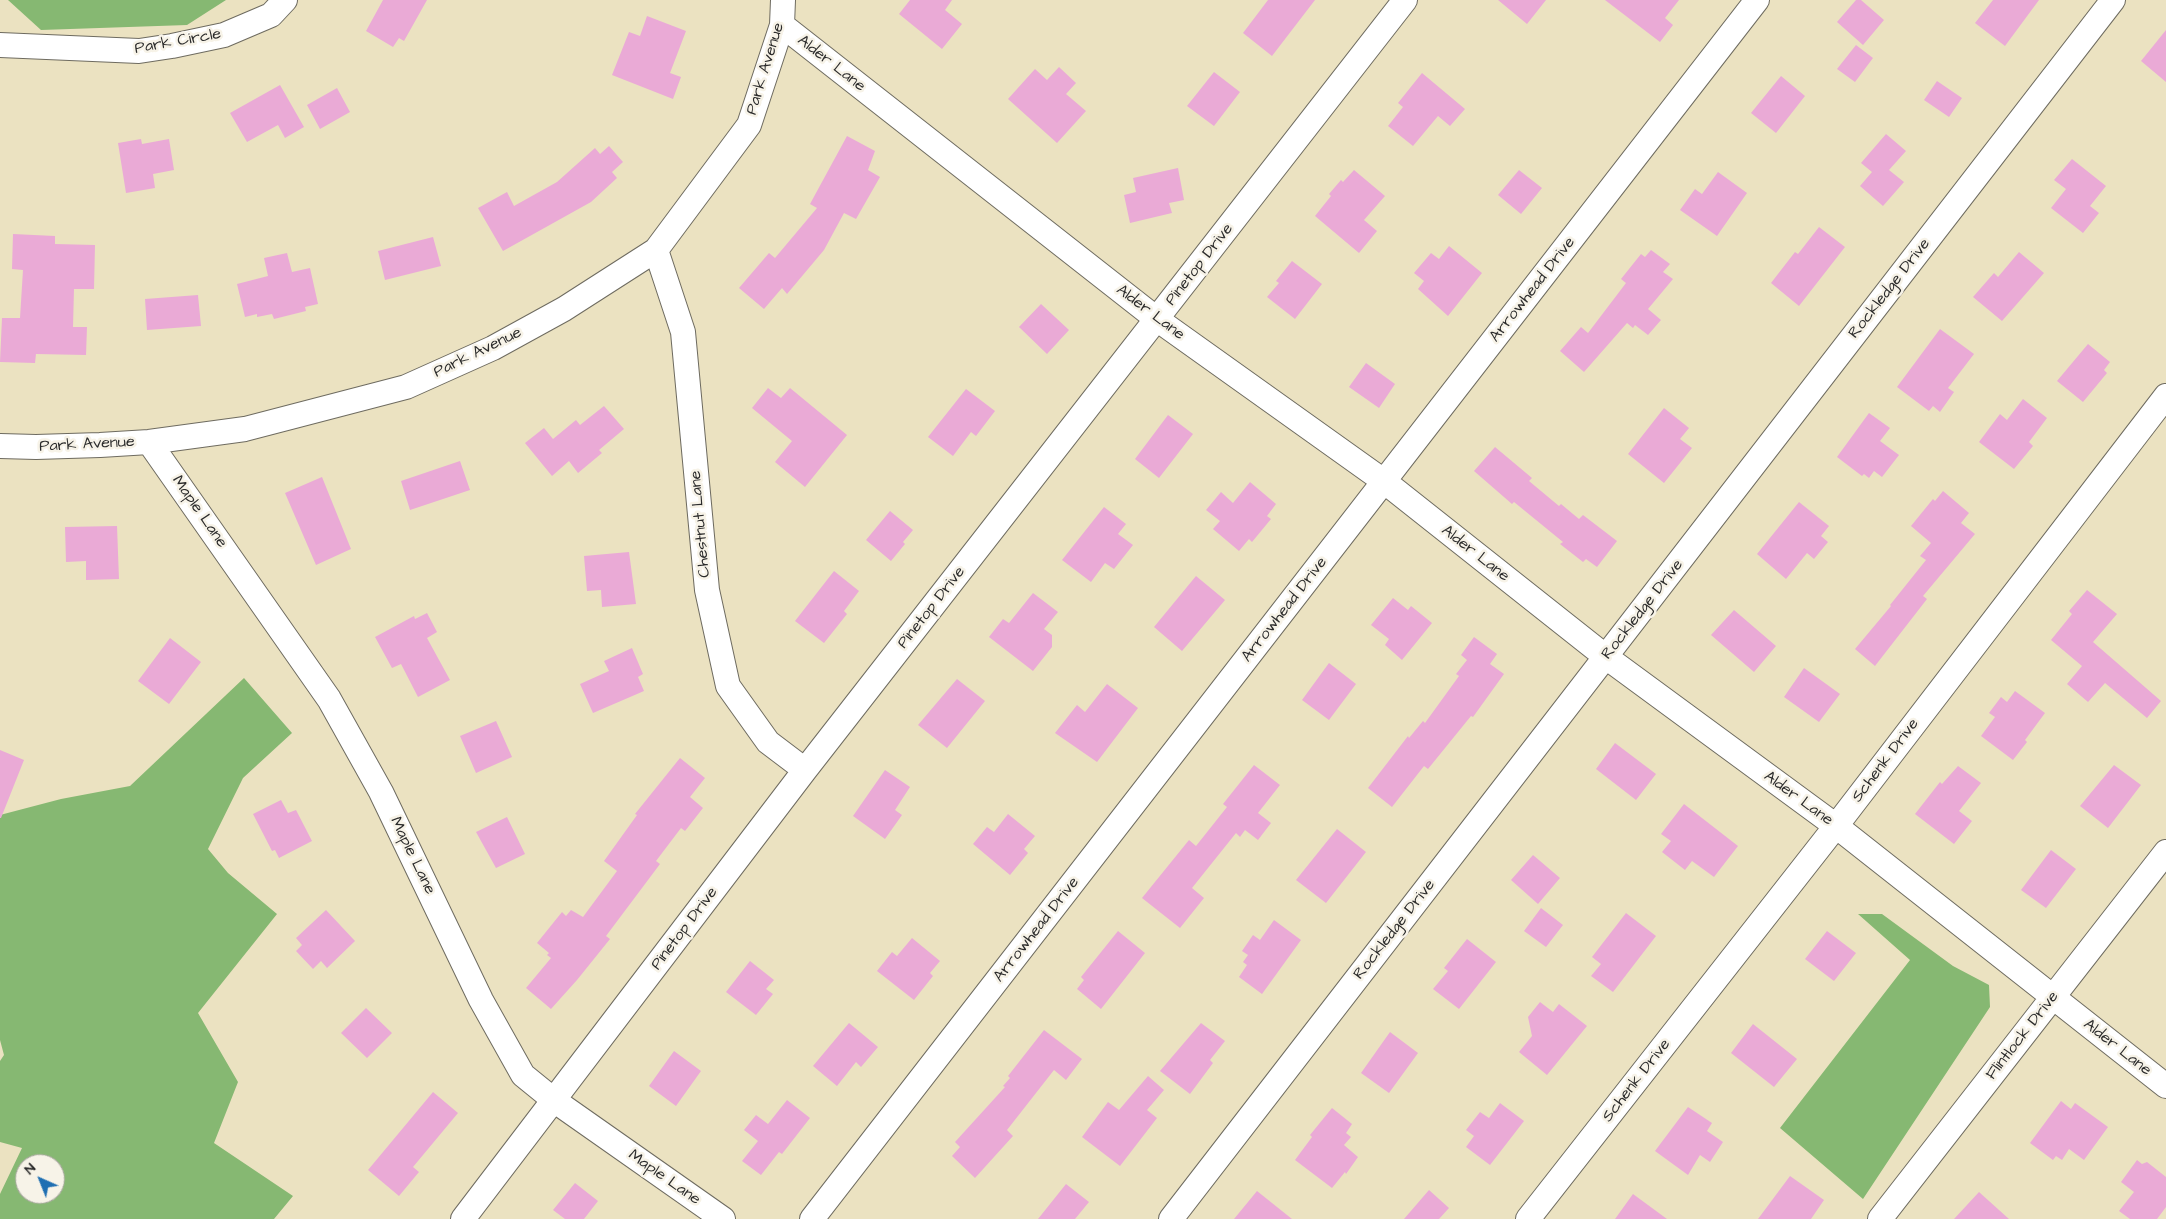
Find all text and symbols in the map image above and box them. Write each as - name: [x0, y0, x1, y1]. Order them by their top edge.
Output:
- street label: Park Avenue: [743, 21, 789, 117]
- street label: Park Circle: [133, 25, 223, 59]
- street label: Alder Lane: [793, 32, 869, 96]
- street label: Pinetop Drive: [1162, 220, 1238, 310]
- street label: Arrowhead Drive: [1486, 234, 1580, 346]
- street label: Rockledge Drive: [1845, 235, 1935, 343]
- street label: Alder Lane: [1112, 281, 1188, 345]
- street label: Park Avenue: [431, 323, 525, 383]
- street label: Park Avenue: [39, 433, 135, 457]
- street label: Chestnut Lane: [687, 470, 715, 578]
- street label: Maple Lane: [167, 472, 231, 552]
- street label: Alder Lane: [1437, 522, 1513, 586]
- street label: Arrowhead Drive: [1238, 554, 1332, 666]
- street label: Rockledge Drive: [1598, 556, 1688, 664]
- street label: Pinetop Drive: [894, 563, 970, 653]
- street label: Schenk Drive: [1848, 715, 1924, 807]
- street label: Alder Lane: [1760, 768, 1836, 830]
- street label: Maple Lane: [385, 814, 439, 898]
- street label: Arrowhead Drive: [990, 874, 1084, 986]
- street label: Rockledge Drive: [1350, 876, 1440, 984]
- street label: Pinetop Drive: [648, 884, 722, 974]
- street label: Flintlock Drive: [1983, 988, 2063, 1084]
- street label: Alder Lane: [2079, 1016, 2155, 1080]
- street label: Schenk Drive: [1599, 1036, 1675, 1126]
- street label: Maple Lane: [624, 1146, 704, 1210]
- north arrow: [15, 1154, 65, 1204]
- text: N: [20, 1159, 40, 1179]

